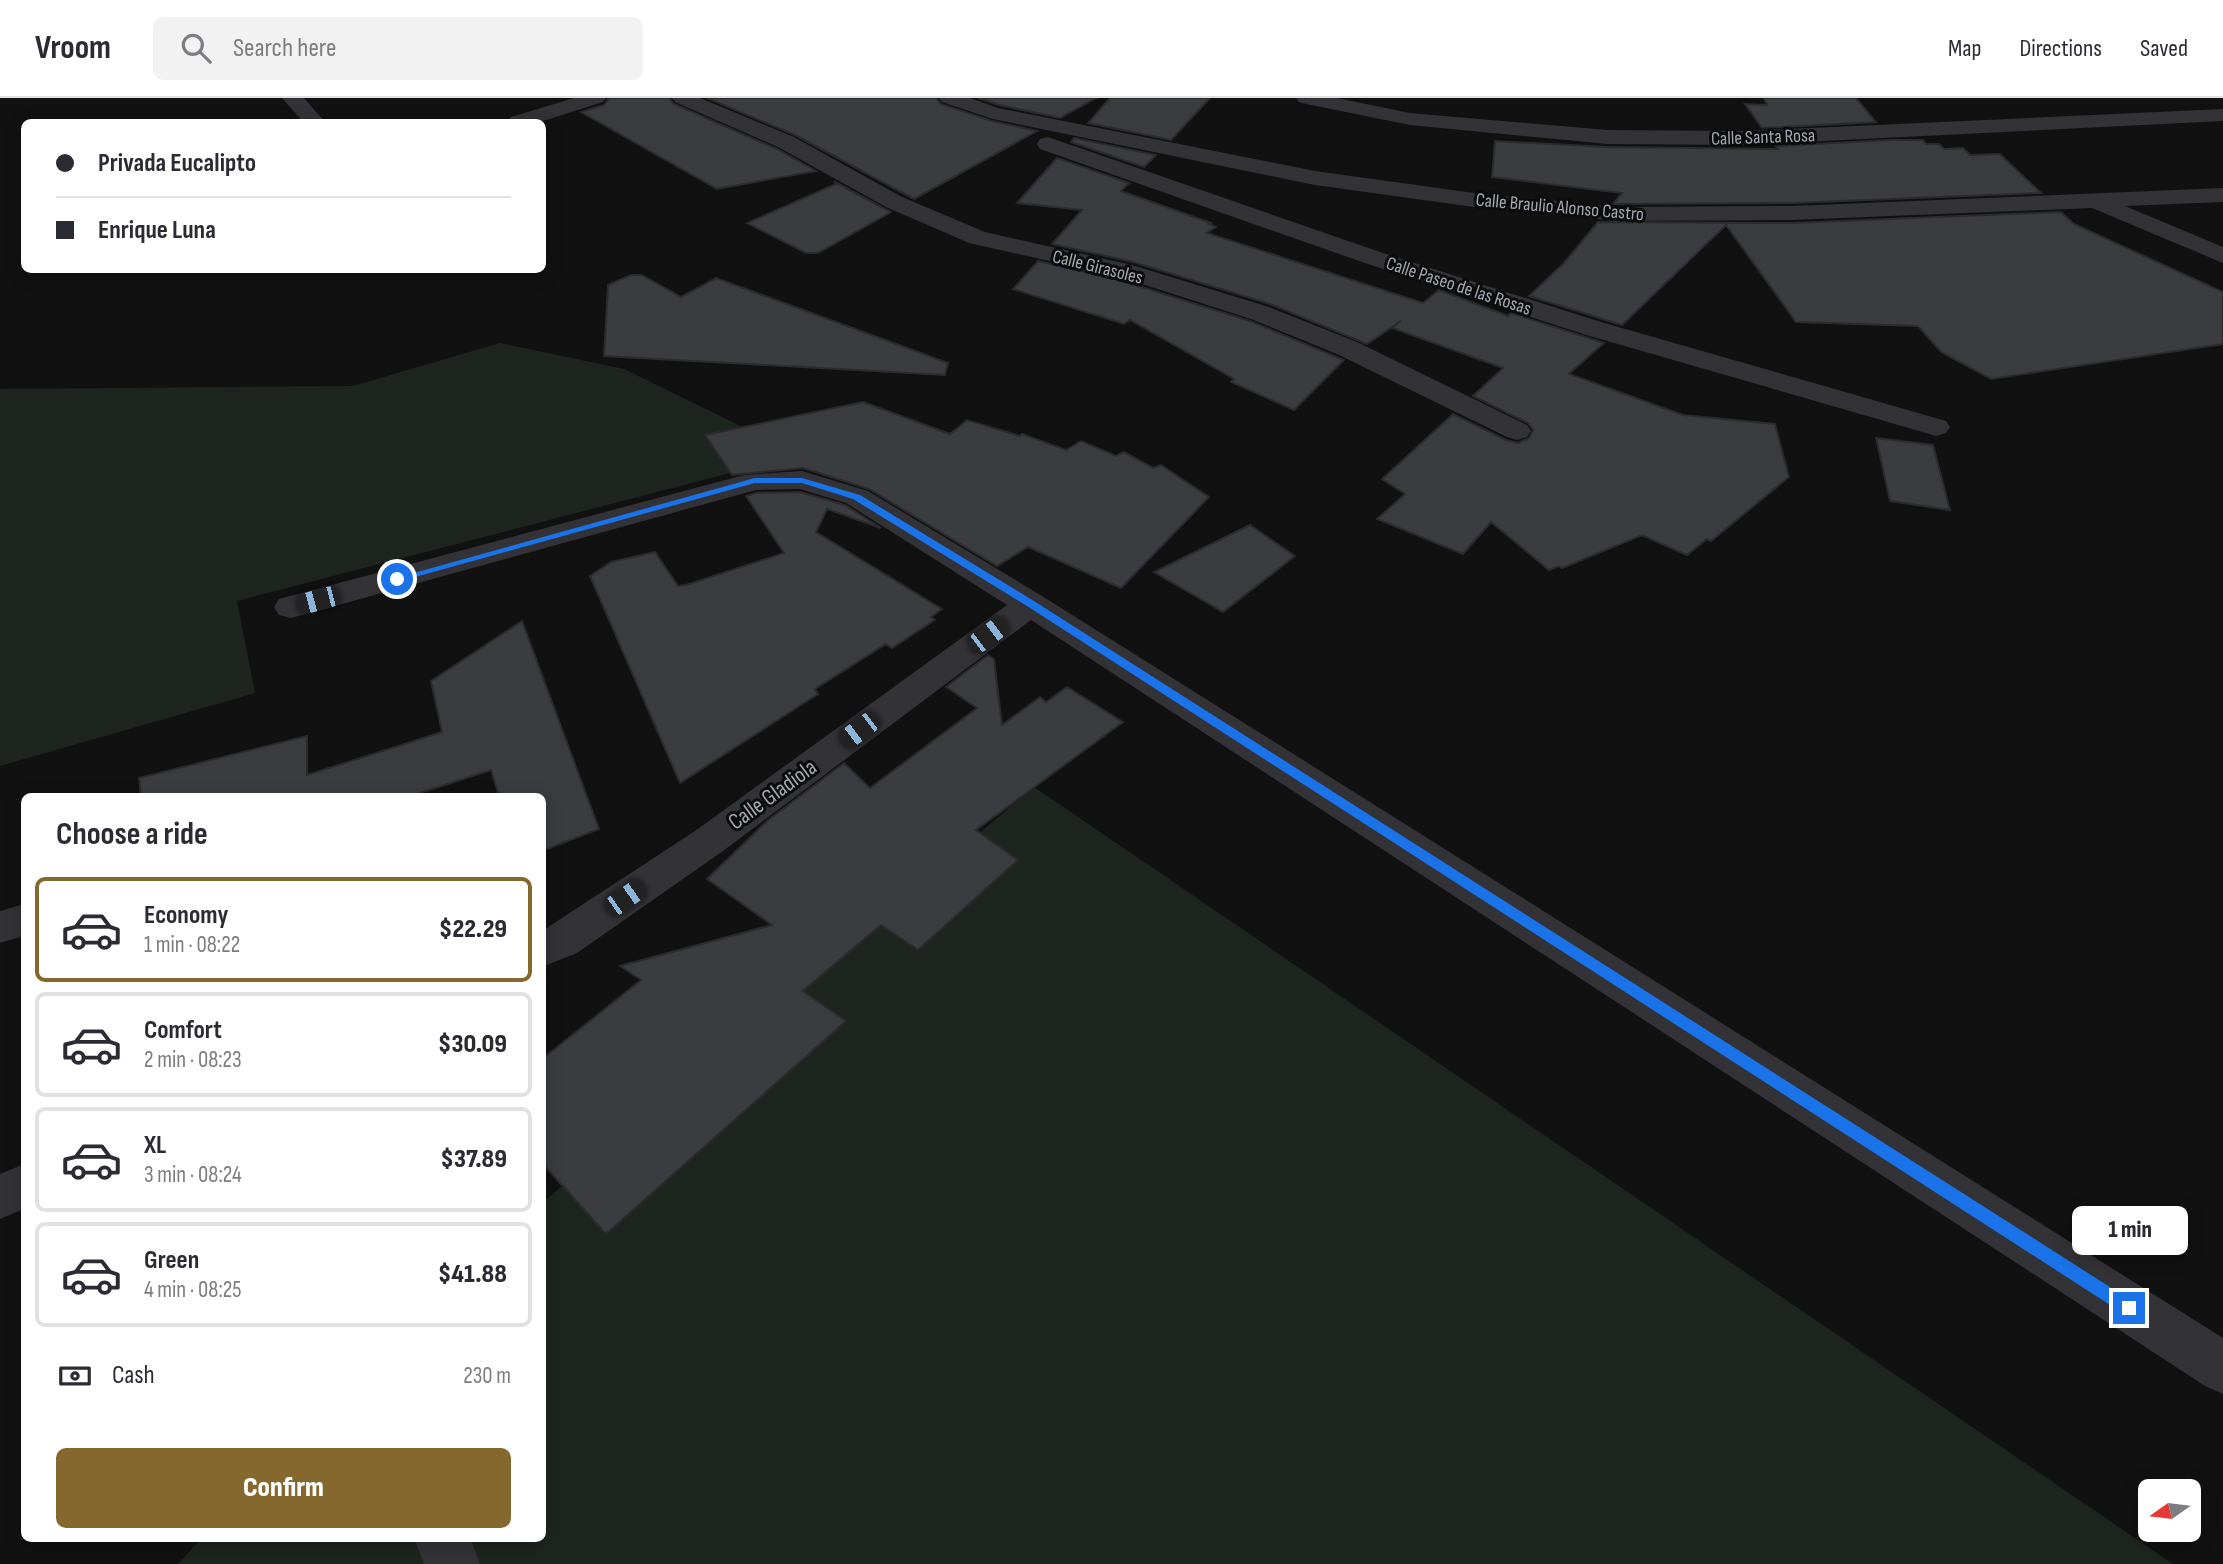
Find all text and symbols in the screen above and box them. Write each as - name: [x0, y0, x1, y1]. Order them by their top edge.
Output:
- search box: [153, 17, 643, 80]
- text: Vroom: [35, 28, 111, 68]
- icon: search: [177, 29, 215, 67]
- text: Search here: [233, 33, 336, 64]
- text: Map: [1948, 34, 1981, 63]
- text: Directions: [2019, 34, 2102, 63]
- text: Saved: [2140, 34, 2188, 63]
- street label: Calle Santa Rosa: [1711, 124, 1816, 151]
- text: Privada Eucalipto: [98, 148, 256, 179]
- street label: Calle Braulio Alonso Castro: [1475, 189, 1645, 226]
- text: Enrique Luna: [98, 215, 216, 246]
- street label: Calle Girasoles: [1050, 245, 1145, 290]
- street label: Calle Paseo de las Rosas: [1383, 252, 1534, 321]
- route start: [381, 563, 413, 595]
- car: [295, 584, 342, 616]
- car: [965, 614, 1012, 656]
- car: [836, 709, 883, 751]
- street label: Calle Gladiola: [723, 753, 822, 836]
- text: Choose a ride: [56, 815, 208, 854]
- car: [602, 877, 649, 919]
- icon: car: [60, 898, 123, 961]
- text: Economy: [144, 900, 228, 931]
- text: $22.29: [439, 914, 507, 945]
- text: 1 min · 08:22: [144, 931, 240, 959]
- icon: car: [60, 1013, 123, 1076]
- text: Comfort: [144, 1015, 222, 1046]
- text: $30.09: [438, 1029, 507, 1060]
- text: 2 min · 08:23: [144, 1046, 242, 1074]
- icon: car: [60, 1128, 123, 1191]
- text: XL: [144, 1130, 166, 1161]
- text: $37.89: [441, 1144, 507, 1175]
- text: 3 min · 08:24: [144, 1161, 242, 1189]
- callout: 1 min: [2071, 1206, 2187, 1256]
- text: 1 min: [2108, 1216, 2152, 1244]
- icon: car: [60, 1243, 123, 1306]
- text: Green: [144, 1245, 199, 1276]
- text: $41.88: [438, 1259, 507, 1290]
- text: 4 min · 08:25: [144, 1276, 241, 1304]
- route end: [2113, 1292, 2145, 1324]
- icon: cash: [56, 1357, 94, 1395]
- text: Cash: [112, 1360, 155, 1391]
- text: 230 m: [463, 1362, 511, 1390]
- button: Confirm: [56, 1448, 511, 1528]
- north arrow: [2138, 1479, 2202, 1542]
- map controls: [2138, 1479, 2201, 1542]

